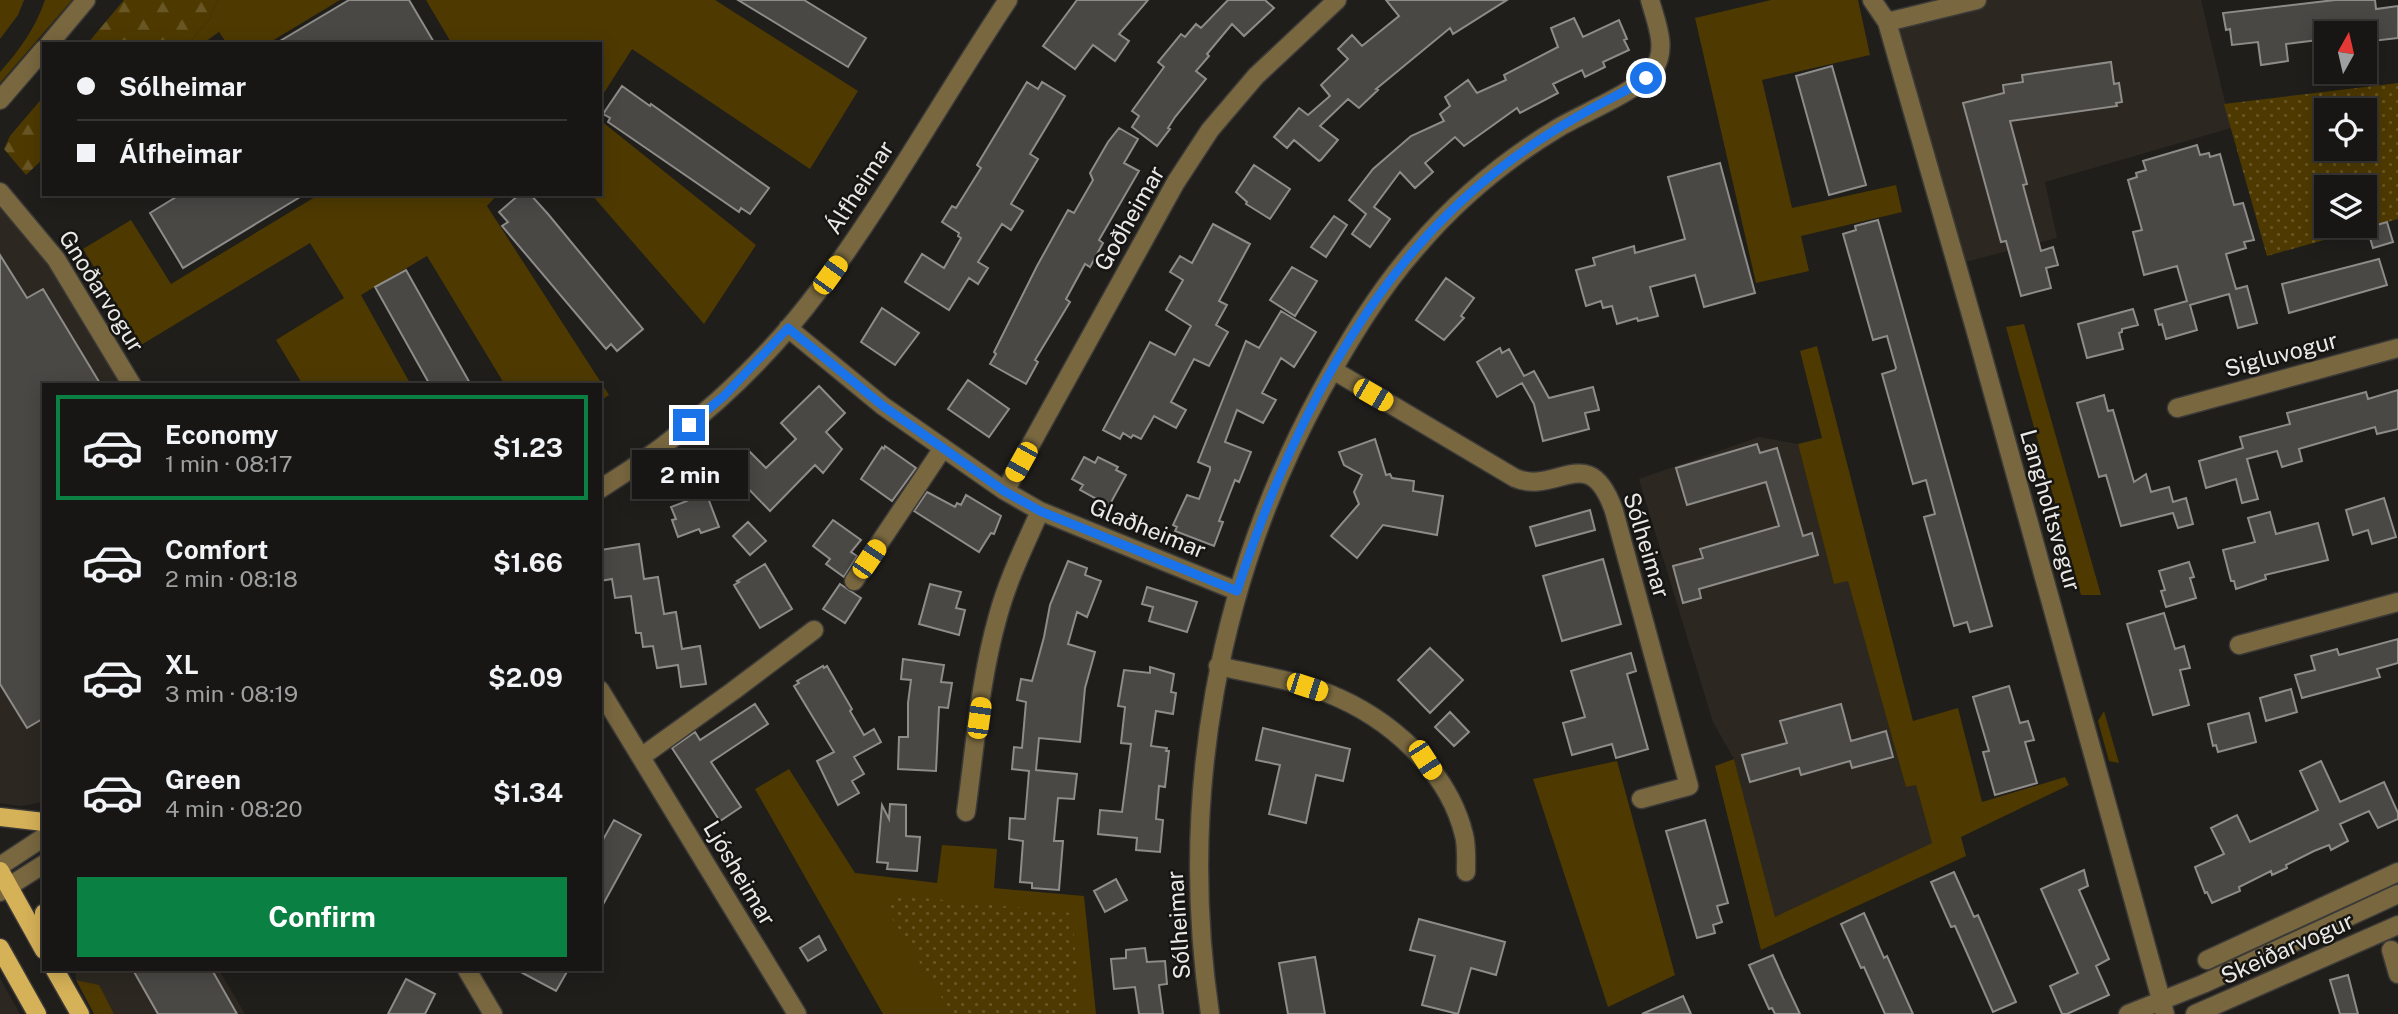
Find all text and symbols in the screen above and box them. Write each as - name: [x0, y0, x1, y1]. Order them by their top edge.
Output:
- north arrow: [2314, 21, 2376, 84]
- map controls: [2314, 21, 2377, 238]
- route start: [1630, 62, 1662, 94]
- text: Sólheimar: [119, 71, 246, 102]
- button: locate: [2314, 98, 2377, 161]
- street label: Álfheimar: [819, 135, 899, 239]
- text: Álfheimar: [119, 138, 242, 169]
- street label: Goðheimar: [1088, 161, 1170, 275]
- button: layers: [2314, 175, 2377, 238]
- street label: Gnoðarvogur: [54, 225, 150, 357]
- car: [810, 252, 851, 298]
- street label: Sigluvogur: [2221, 326, 2341, 382]
- car: [1350, 375, 1397, 415]
- route end: [673, 409, 705, 441]
- icon: car: [81, 416, 144, 479]
- text: Economy: [165, 419, 278, 450]
- street label: Langholtsvegur: [2015, 426, 2087, 594]
- text: $1.23: [493, 432, 563, 463]
- car: [1002, 439, 1041, 485]
- text: 1 min · 08:17: [165, 450, 292, 477]
- callout: 2 min: [631, 450, 747, 499]
- text: 2 min: [660, 461, 720, 488]
- street label: Sólheimar: [1618, 489, 1676, 601]
- street label: Glaðheimar: [1086, 492, 1210, 564]
- icon: car: [81, 531, 144, 594]
- text: Comfort: [165, 534, 268, 565]
- car: [849, 536, 890, 582]
- text: $1.66: [493, 547, 563, 578]
- text: 2 min · 08:18: [165, 565, 298, 592]
- icon: car: [81, 646, 144, 709]
- text: XL: [165, 649, 199, 680]
- text: $2.09: [488, 662, 563, 693]
- car: [1284, 671, 1331, 703]
- text: 3 min · 08:19: [165, 680, 298, 707]
- car: [966, 696, 993, 740]
- car: [1405, 737, 1446, 783]
- icon: car: [81, 761, 144, 824]
- text: Green: [165, 764, 241, 795]
- text: $1.34: [493, 777, 563, 808]
- text: 4 min · 08:20: [165, 795, 303, 822]
- street label: Ljósheimar: [698, 816, 782, 930]
- street label: Sólheimar: [1161, 870, 1195, 980]
- button: Confirm: [77, 877, 567, 957]
- street label: Skeiðarvogur: [2217, 907, 2357, 989]

